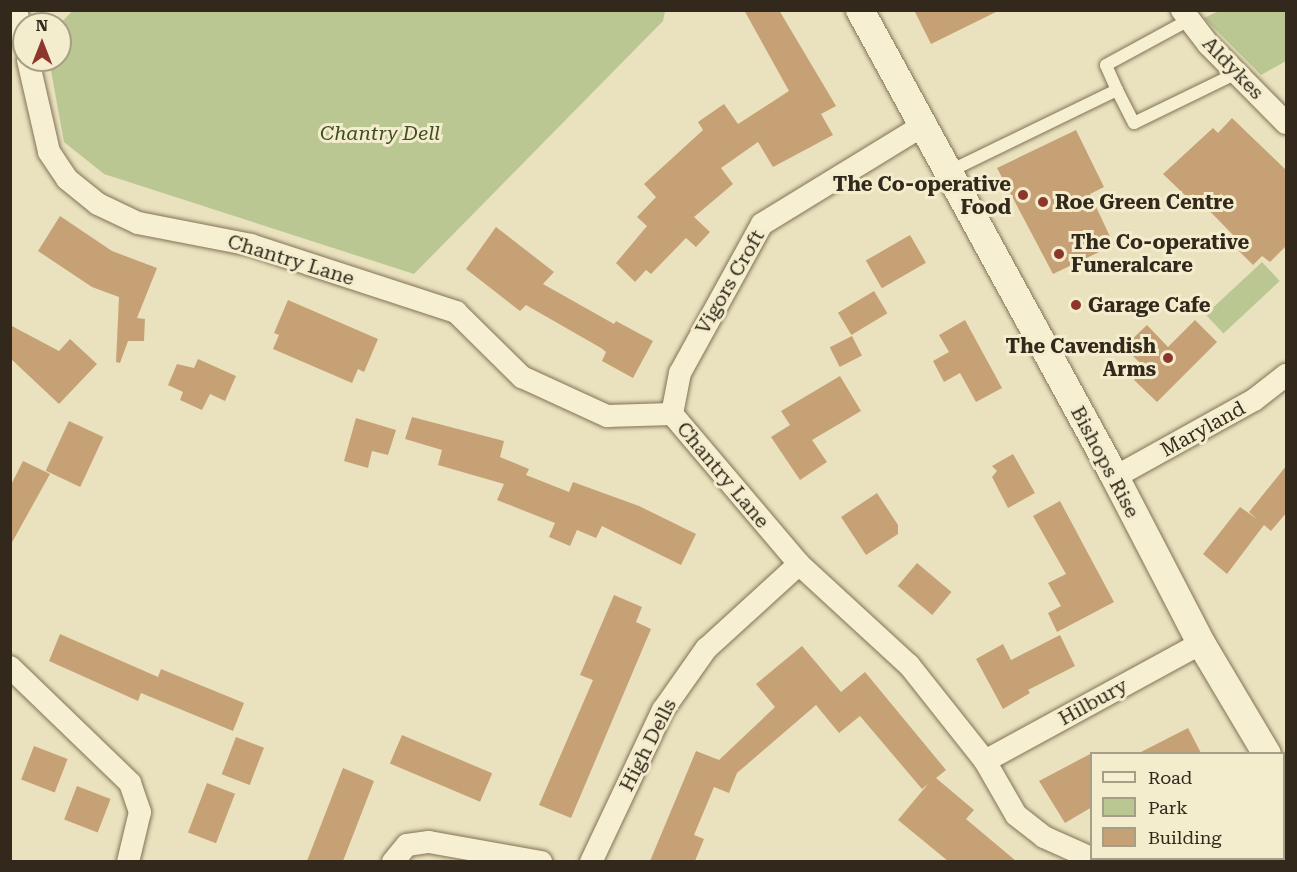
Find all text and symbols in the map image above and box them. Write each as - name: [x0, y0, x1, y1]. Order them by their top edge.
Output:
- north arrow: [12, 12, 72, 72]
- text: N: [36, 16, 48, 35]
- street label: Aldykes: [1197, 32, 1269, 104]
- park label: Chantry Dell: [320, 121, 440, 145]
- place label: The Co-operative Food: [833, 172, 1011, 219]
- marker: The Co-operative Food: [1016, 188, 1030, 202]
- place label: Roe Green Centre: [1055, 190, 1234, 214]
- marker: Roe Green Centre: [1036, 195, 1050, 209]
- street label: Vigors Croft: [690, 226, 770, 338]
- street label: Chantry Lane: [225, 229, 357, 291]
- place label: The Co-operative Funeralcare: [1071, 231, 1249, 278]
- marker: The Co-operative Funeralcare: [1052, 247, 1066, 261]
- place label: Garage Cafe: [1088, 293, 1211, 317]
- marker: Garage Cafe: [1069, 298, 1083, 312]
- place label: The Cavendish Arms: [1006, 334, 1156, 381]
- marker: The Cavendish Arms: [1161, 351, 1175, 365]
- street label: Maryland: [1157, 396, 1249, 462]
- street label: Bishops Rise: [1066, 402, 1144, 522]
- street label: Chantry Lane: [672, 417, 774, 533]
- street label: Hilbury: [1054, 673, 1132, 731]
- street label: High Dells: [614, 695, 682, 795]
- legend: [1090, 752, 1285, 860]
- text: Road: [1148, 767, 1192, 788]
- text: Park: [1148, 797, 1188, 818]
- text: Building: [1148, 827, 1222, 848]

